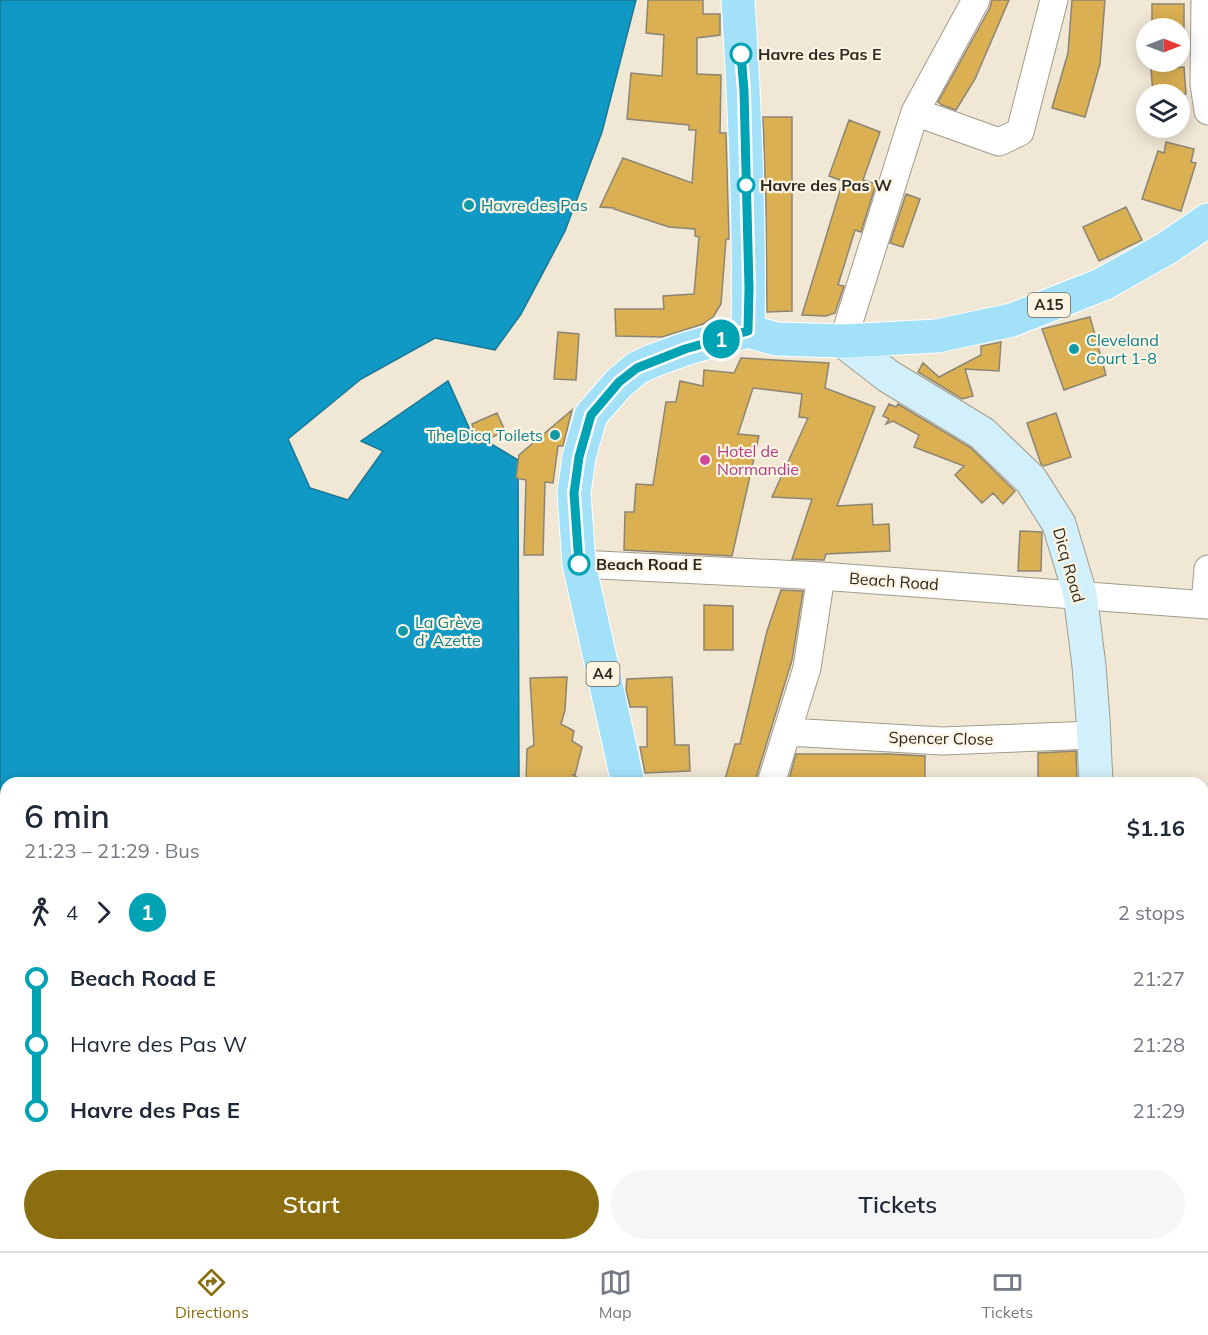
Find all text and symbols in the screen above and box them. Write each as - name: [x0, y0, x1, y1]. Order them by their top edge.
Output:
- north arrow: [1136, 18, 1190, 72]
- map controls: [1136, 18, 1190, 138]
- marker: Havre des Pas E: [730, 43, 752, 65]
- place label: Havre des Pas E: [758, 44, 881, 64]
- button: layers: [1136, 84, 1190, 138]
- place label: Havre des Pas W: [760, 175, 892, 195]
- marker: Havre des Pas W: [737, 176, 755, 194]
- place label: Havre des Pas: [481, 195, 588, 215]
- marker: Havre des Pas: [462, 198, 476, 212]
- road number: A15: [1028, 293, 1070, 317]
- line badge: 1: [702, 320, 740, 358]
- text: 1: [715, 326, 727, 352]
- place label: Cleveland Court 1-8: [1086, 330, 1159, 368]
- marker: Cleveland Court 1-8: [1067, 342, 1081, 356]
- place label: The Dicq Toilets: [426, 425, 543, 445]
- marker: The Dicq Toilets: [548, 428, 562, 442]
- place label: Hotel de Normandie: [717, 441, 799, 479]
- marker: Hotel de Normandie: [698, 453, 712, 467]
- street label: Dicq Road: [1049, 525, 1089, 605]
- marker: Beach Road E: [568, 553, 590, 575]
- place label: Beach Road E: [596, 554, 702, 574]
- street label: Beach Road: [848, 568, 940, 594]
- place label: La Grève d’ Azette: [415, 612, 481, 650]
- marker: La Grève d’ Azette: [396, 624, 410, 638]
- road number: A4: [586, 662, 620, 686]
- street label: Spencer Close: [889, 727, 993, 749]
- text: 6 min: [24, 795, 110, 836]
- text: $1.16: [1127, 814, 1185, 842]
- text: 21:23 – 21:29 · Bus: [24, 838, 200, 863]
- icon: walk: [24, 896, 57, 929]
- icon: forward: [87, 896, 120, 929]
- text: 1: [141, 899, 154, 925]
- text: 4: [66, 900, 78, 925]
- text: 2 stops: [1118, 900, 1185, 925]
- text: Beach Road E: [70, 964, 216, 992]
- text: 21:27: [1132, 966, 1185, 991]
- text: Havre des Pas W: [70, 1030, 247, 1058]
- text: 21:28: [1132, 1032, 1185, 1057]
- text: Havre des Pas E: [70, 1096, 240, 1124]
- text: 21:29: [1132, 1098, 1185, 1123]
- button: Start: [24, 1170, 599, 1239]
- button: Tickets: [611, 1170, 1185, 1239]
- tab: Directions: [175, 1266, 249, 1322]
- tab: Map: [599, 1266, 632, 1322]
- tab: Tickets: [981, 1266, 1033, 1322]

